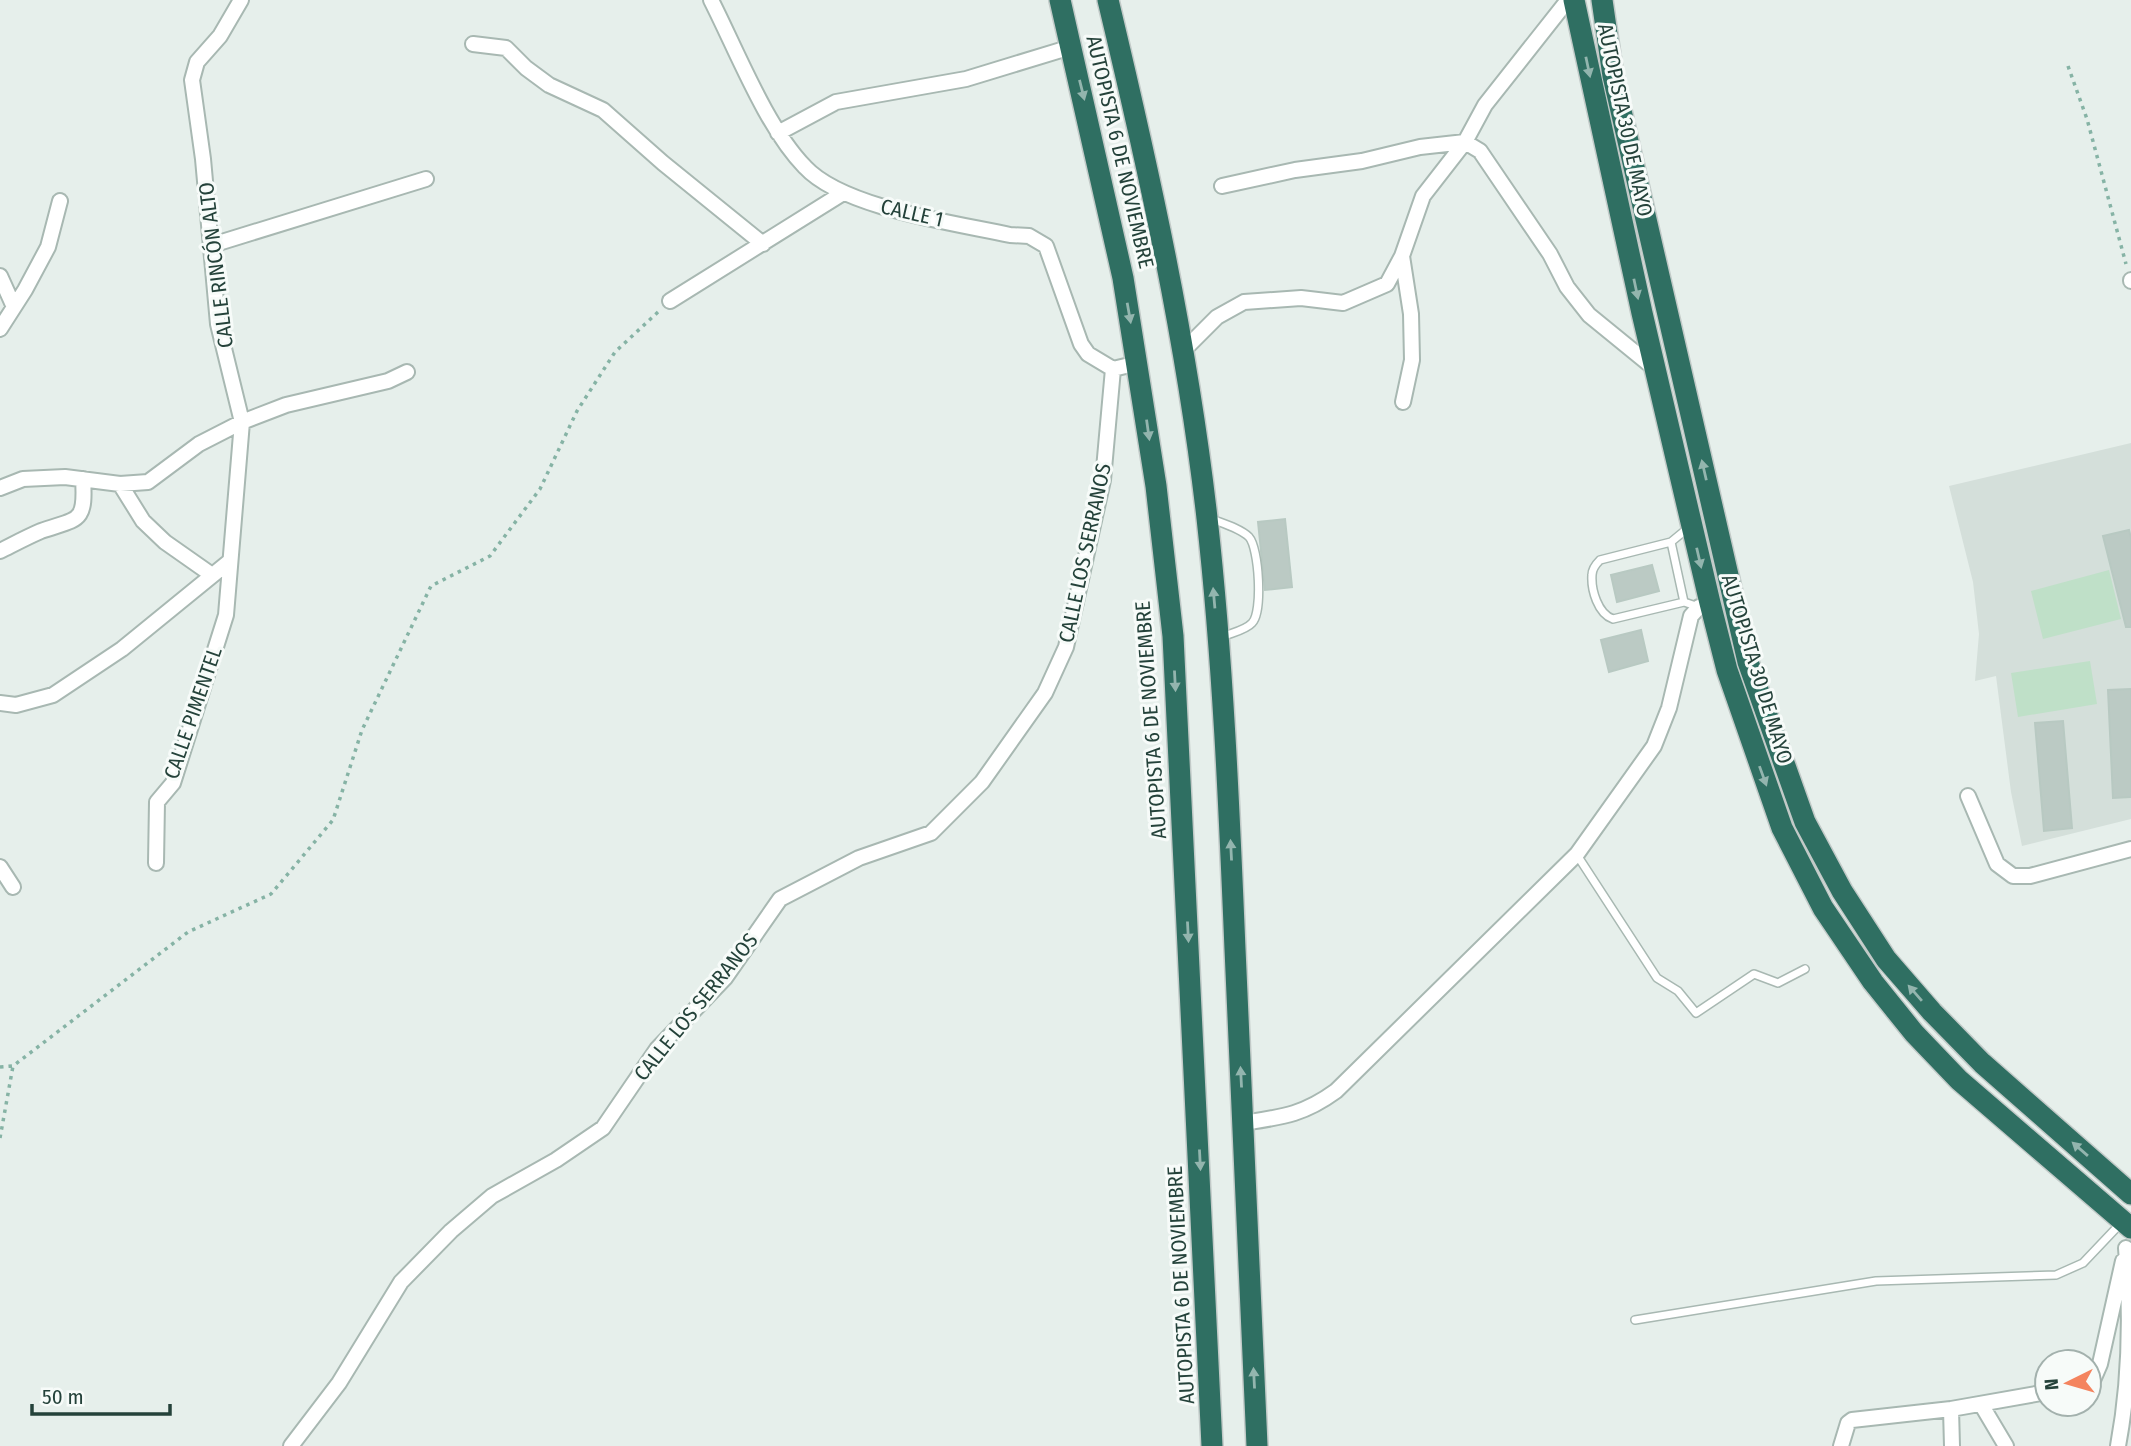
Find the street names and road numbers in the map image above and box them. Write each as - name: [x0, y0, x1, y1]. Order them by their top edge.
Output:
- street label: AUTOPISTA 30 DE MAYO: [1592, 21, 1658, 219]
- street label: AUTOPISTA 6 DE NOVIEMBRE: [1081, 33, 1160, 271]
- street label: CALLE RINCÓN ALTO: [193, 181, 239, 349]
- street label: CALLE 1: [878, 193, 946, 233]
- street label: CALLE LOS SERRANOS: [1053, 461, 1117, 645]
- street label: AUTOPISTA 30 DE MAYO: [1716, 571, 1798, 767]
- street label: AUTOPISTA 6 DE NOVIEMBRE: [1130, 600, 1172, 840]
- street label: CALLE PIMENTEL: [158, 643, 228, 782]
- street label: CALLE LOS SERRANOS: [628, 928, 764, 1086]
- street label: AUTOPISTA 6 DE NOVIEMBRE: [1162, 1165, 1200, 1405]

